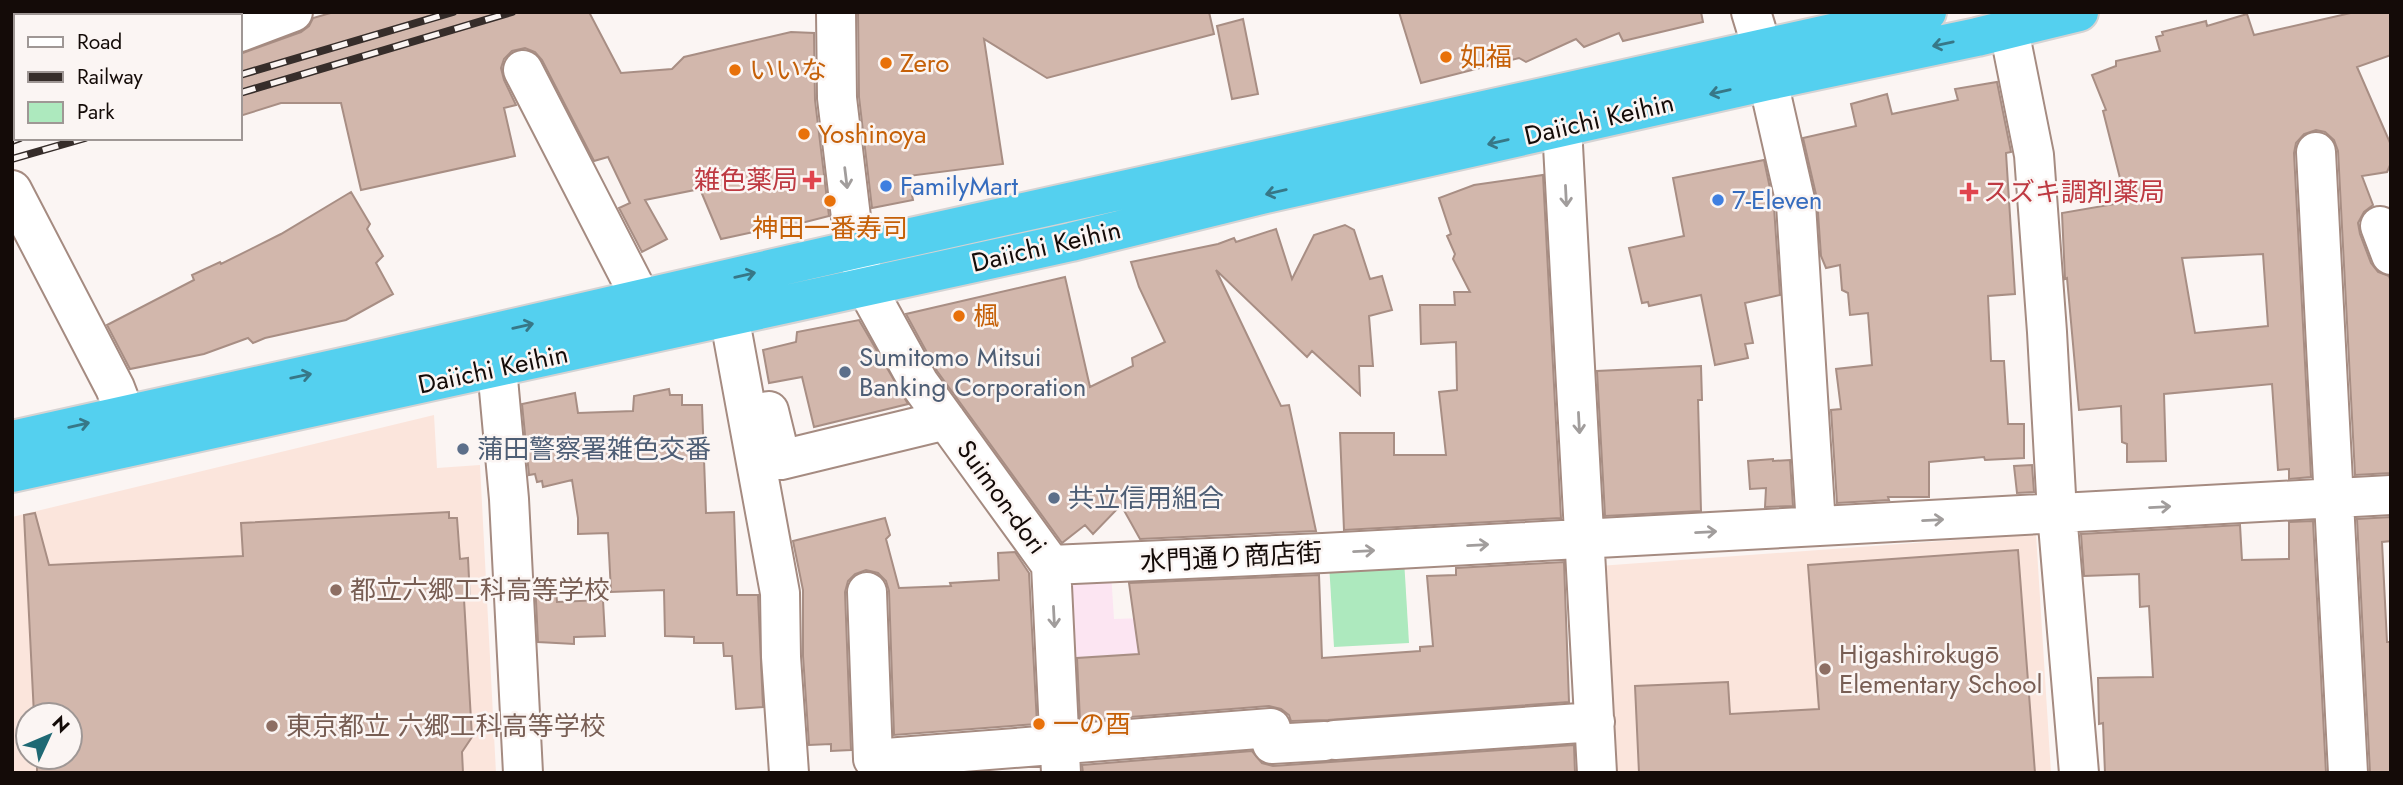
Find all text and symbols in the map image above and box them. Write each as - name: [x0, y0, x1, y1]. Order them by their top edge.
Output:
- legend: [14, 14, 242, 140]
- text: Road: [77, 27, 122, 57]
- place label: 如福: [1460, 38, 1512, 76]
- one-way arrow: [1932, 38, 1955, 52]
- place label: Zero: [900, 44, 950, 82]
- marker: 如福: [1438, 49, 1454, 65]
- place label: いいな: [749, 51, 827, 89]
- marker: Zero: [878, 55, 894, 71]
- text: Railway: [77, 62, 143, 92]
- marker: いいな: [727, 62, 743, 78]
- street label: Daiichi Keihin: [1520, 83, 1678, 155]
- one-way arrow: [1709, 85, 1732, 99]
- text: Park: [77, 97, 115, 127]
- place label: Yoshinoya: [818, 115, 926, 153]
- marker: Yoshinoya: [796, 126, 812, 142]
- one-way arrow: [1487, 135, 1510, 149]
- place label: 雑色薬局: [694, 161, 798, 199]
- one-way arrow: [840, 166, 853, 189]
- place label: FamilyMart: [900, 167, 1019, 205]
- marker: 雑色薬局: [804, 172, 820, 188]
- place label: スズキ調剤薬局: [1983, 173, 2165, 211]
- marker: FamilyMart: [878, 178, 894, 194]
- place label: 7-Eleven: [1732, 181, 1822, 219]
- one-way arrow: [1560, 184, 1573, 206]
- marker: スズキ調剤薬局: [1961, 184, 1977, 200]
- one-way arrow: [1265, 185, 1288, 199]
- marker: 7-Eleven: [1710, 192, 1726, 208]
- marker: 神田一番寿司: [822, 193, 838, 209]
- place label: 神田一番寿司: [752, 209, 908, 247]
- street label: Daiichi Keihin: [967, 210, 1125, 282]
- one-way arrow: [733, 268, 756, 281]
- place label: 楓: [973, 297, 999, 335]
- marker: 楓: [951, 308, 967, 324]
- one-way arrow: [511, 319, 534, 332]
- street label: Daiichi Keihin: [414, 335, 572, 403]
- place label: Sumitomo Mitsui Banking Corporation: [859, 338, 1086, 406]
- marker: Sumitomo Mitsui Banking Corporation: [837, 364, 853, 380]
- one-way arrow: [289, 369, 312, 382]
- one-way arrow: [1573, 411, 1586, 433]
- one-way arrow: [67, 417, 90, 431]
- place label: 蒲田警察署雑色交番: [477, 430, 711, 468]
- street label: Suimon-dori: [948, 432, 1056, 562]
- marker: 蒲田警察署雑色交番: [455, 441, 471, 457]
- place label: 共立信用組合: [1068, 479, 1224, 517]
- marker: 共立信用組合: [1046, 490, 1062, 506]
- one-way arrow: [2148, 500, 2171, 513]
- one-way arrow: [1921, 513, 1944, 526]
- one-way arrow: [1694, 525, 1716, 538]
- street label: 水門通り商店街: [1139, 533, 1323, 581]
- one-way arrow: [1467, 538, 1489, 551]
- one-way arrow: [1352, 545, 1375, 558]
- place label: 都立六郷工科高等学校: [350, 571, 610, 609]
- marker: 都立六郷工科高等学校: [328, 582, 344, 598]
- one-way arrow: [1047, 606, 1060, 629]
- place label: Higashirokugō Elementary School: [1839, 635, 2042, 703]
- marker: Higashirokugō Elementary School: [1817, 661, 1833, 677]
- north arrow: [14, 701, 84, 771]
- place label: 一の酉: [1053, 705, 1131, 743]
- place label: 東京都立 六郷工科高等学校: [286, 707, 606, 745]
- text: N: [46, 710, 76, 739]
- marker: 一の酉: [1031, 716, 1047, 732]
- marker: 東京都立 六郷工科高等学校: [264, 718, 280, 734]

